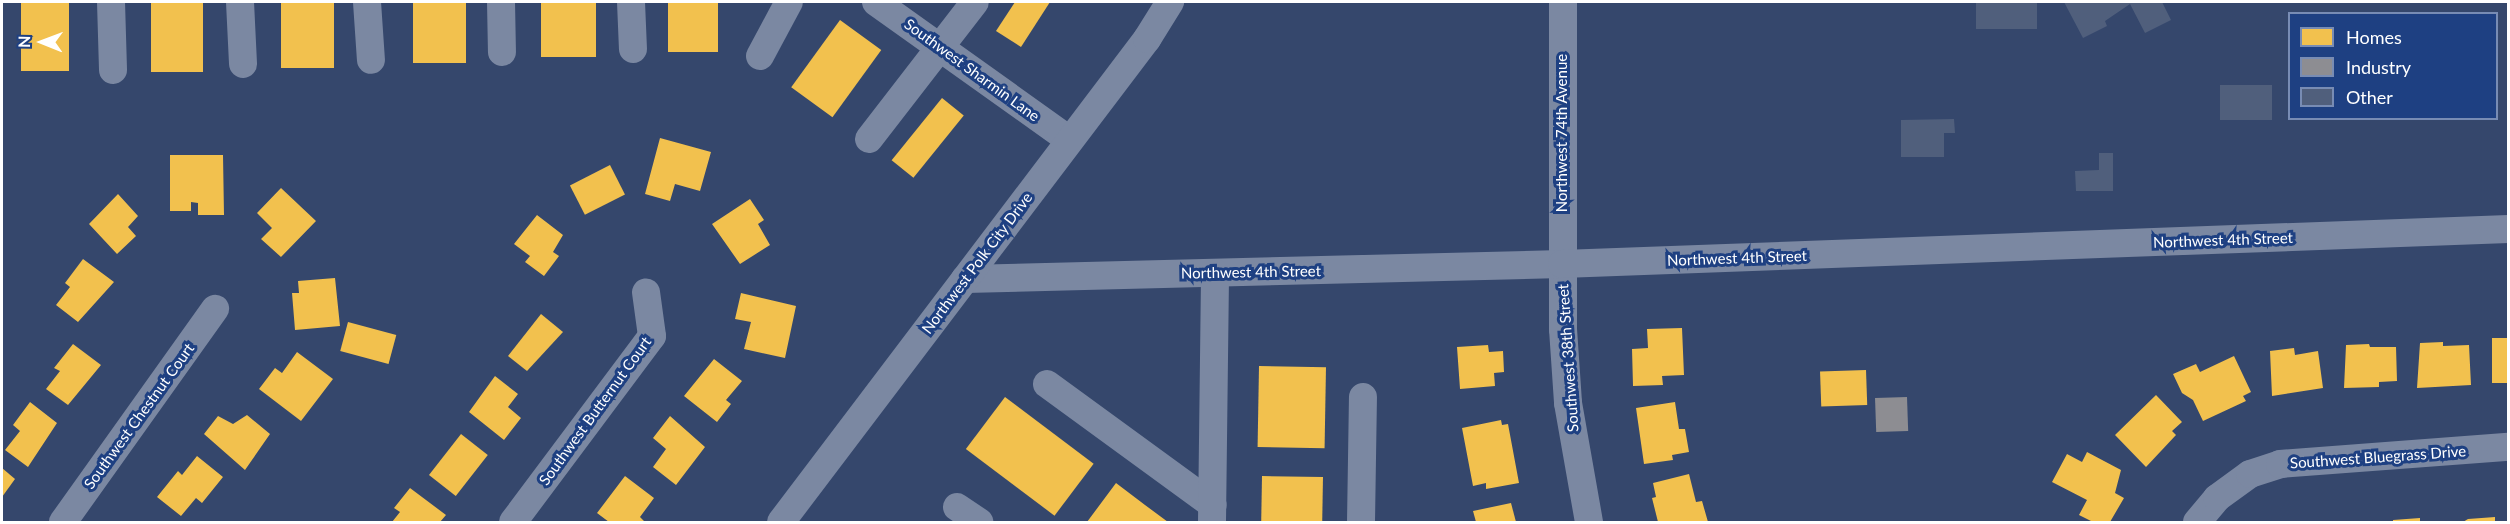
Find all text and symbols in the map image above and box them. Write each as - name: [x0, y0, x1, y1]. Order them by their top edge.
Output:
- north arrow: [12, 12, 72, 72]
- legend: [2288, 12, 2498, 120]
- street label: Southwest Sharmin Lane: [901, 15, 1043, 125]
- text: Homes: [2346, 26, 2402, 48]
- text: N: [14, 35, 33, 48]
- street label: Northwest 74th Avenue: [1553, 54, 1571, 212]
- text: Industry: [2346, 56, 2411, 78]
- text: Other: [2346, 86, 2393, 108]
- street label: Northwest Polk City Drive: [918, 189, 1036, 337]
- street label: Northwest 4th Street: [2153, 229, 2293, 251]
- street label: Northwest 4th Street: [1667, 247, 1807, 269]
- street label: Northwest 4th Street: [1181, 262, 1321, 282]
- street label: Southwest 38th Street: [1554, 283, 1582, 433]
- street label: Southwest Butternut Court: [535, 333, 655, 489]
- street label: Southwest Chestnut Court: [80, 340, 198, 492]
- street label: Southwest Bluegrass Drive: [2289, 442, 2467, 472]

